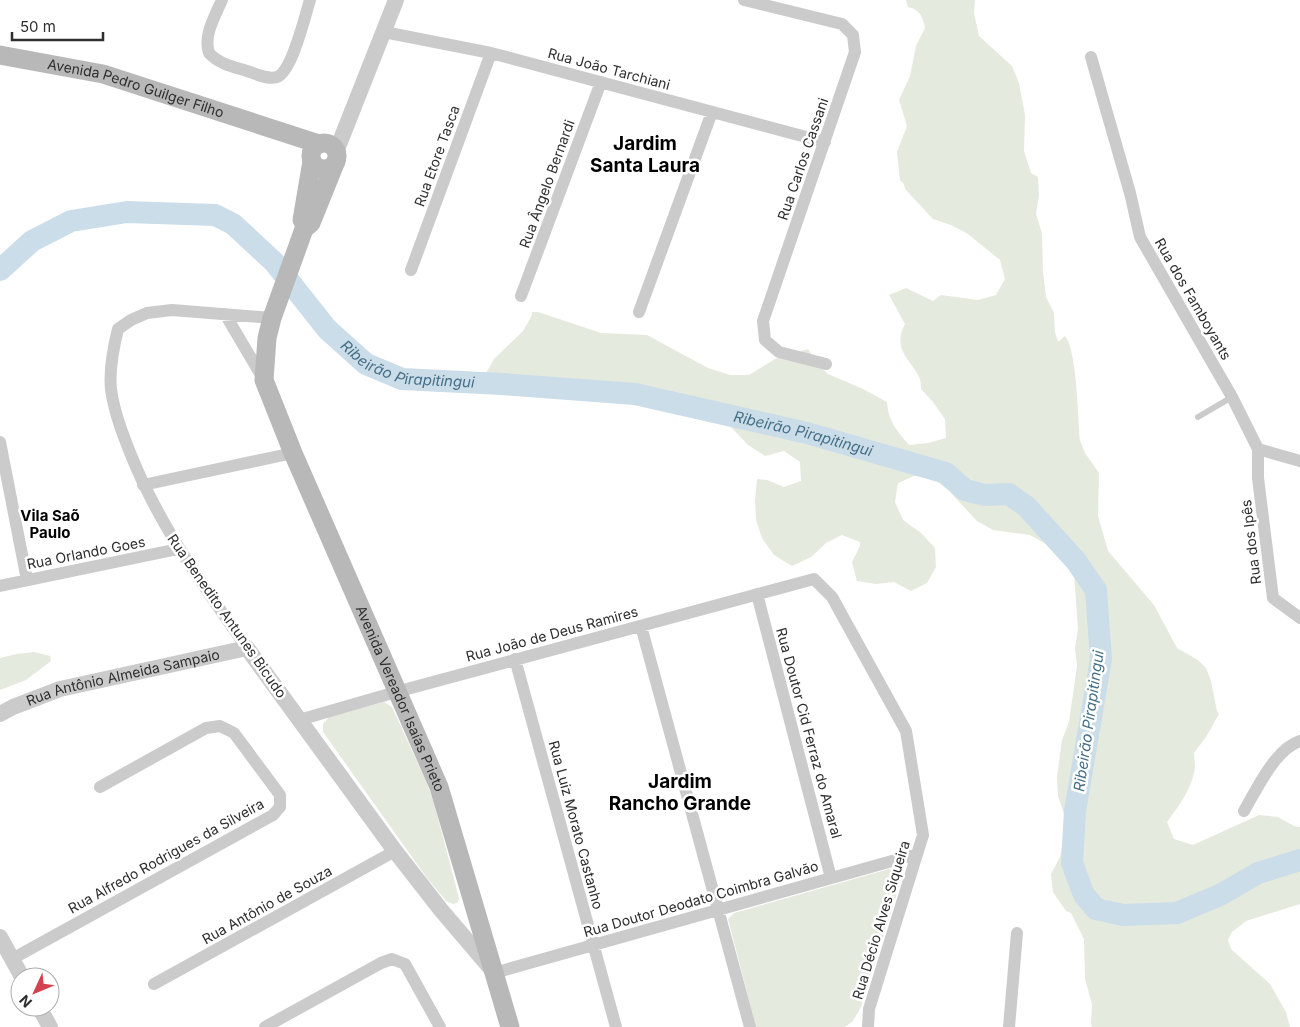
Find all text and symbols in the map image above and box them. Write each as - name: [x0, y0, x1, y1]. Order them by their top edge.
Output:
- scale bar: [12, 10, 104, 42]
- text: 50 m: [20, 17, 56, 36]
- street label: Rua João Tarchiani: [546, 44, 672, 93]
- street label: Avenida Pedro Guilger Filho: [46, 55, 226, 121]
- street label: Rua Carlos Cassani: [774, 95, 831, 222]
- street label: Rua Etore Tasca: [410, 103, 463, 209]
- street label: Rua Ângelo Bernardi: [515, 117, 578, 250]
- district label: Jardim Santa Laura: [590, 132, 700, 177]
- street label: Rua dos Famboyants: [1152, 235, 1235, 363]
- water label: Ribeirão Pirapitingui: [337, 336, 476, 392]
- water label: Ribeirão Pirapitingui: [732, 407, 875, 461]
- street label: Rua dos Ipês: [1237, 499, 1264, 585]
- district label: Vila Saõ Paulo: [20, 506, 80, 542]
- street label: Rua Benedito Antunes Bicudo: [164, 531, 291, 701]
- street label: Rua Orlando Goes: [25, 533, 146, 572]
- street label: Rua João de Deus Ramires: [464, 602, 640, 665]
- street label: Avenida Vereador Isaías Prieto: [353, 603, 449, 793]
- street label: Rua Doutor Cid Ferraz do Amaral: [773, 626, 846, 840]
- street label: Rua Antônio Almeida Sampaio: [24, 645, 221, 709]
- water label: Ribeirão Pirapitingui: [1069, 649, 1108, 793]
- street label: Rua Luiz Morato Castanho: [546, 739, 607, 911]
- district label: Jardim Rancho Grande: [609, 770, 751, 815]
- street label: Rua Alfredo Rodrigues da Silveira: [65, 795, 266, 917]
- street label: Rua Décio Alves Siqueira: [848, 838, 913, 1001]
- street label: Rua Doutor Deodato Coimbra Galvão: [581, 857, 820, 940]
- street label: Rua Antônio de Souza: [199, 862, 335, 947]
- north arrow: [10, 967, 60, 1017]
- text: N: [15, 992, 35, 1011]

